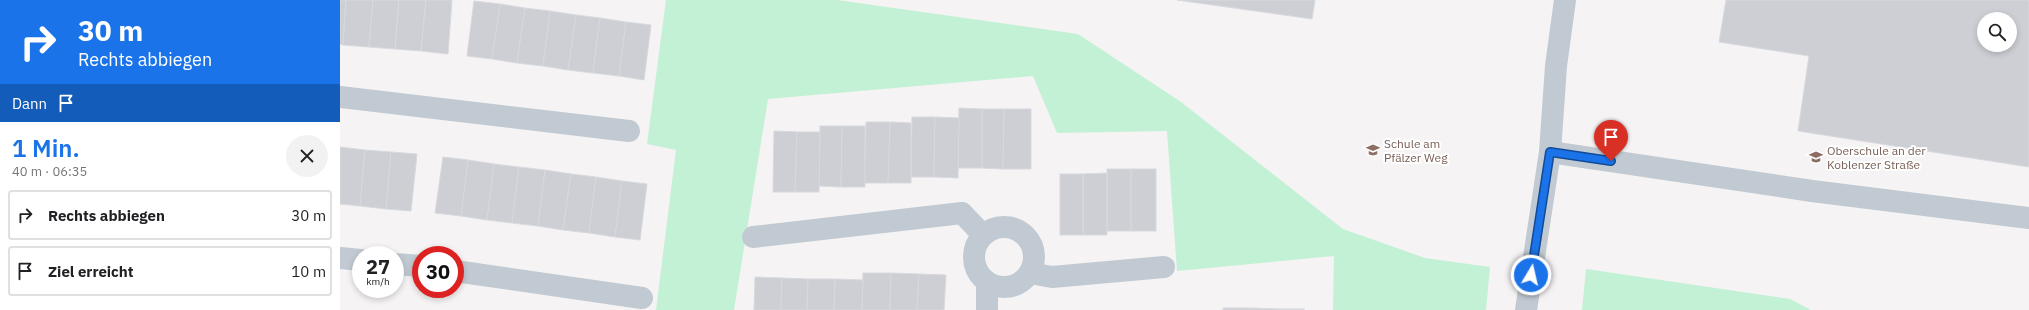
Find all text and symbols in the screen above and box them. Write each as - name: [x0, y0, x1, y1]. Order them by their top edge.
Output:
- text: 30 m: [78, 12, 143, 49]
- map controls: [1977, 12, 2017, 52]
- button: search: [1977, 12, 2017, 52]
- icon: right: [12, 16, 64, 68]
- text: Rechts abbiegen: [78, 48, 212, 71]
- icon: arrive: [55, 92, 77, 114]
- text: Dann: [12, 94, 47, 113]
- pin: [1594, 120, 1628, 161]
- icon: arrive: [1600, 126, 1622, 148]
- text: 1 Min.: [12, 132, 80, 164]
- button: close: [286, 135, 328, 177]
- place label: Schule am Pfälzer Weg: [1384, 136, 1448, 165]
- school or university icon: Schule am Pfälzer Weg: [1365, 142, 1381, 158]
- place label: Oberschule an der Koblenzer Straße: [1827, 143, 1926, 172]
- school or university icon: Oberschule an der Koblenzer Straße: [1808, 149, 1824, 165]
- text: 40 m · 06:35: [12, 163, 87, 180]
- icon: right: [14, 204, 36, 226]
- text: Rechts abbiegen: [48, 206, 165, 225]
- text: 30 m: [291, 206, 326, 225]
- speed limit sign: 30: [412, 246, 464, 298]
- text: 27: [366, 253, 390, 280]
- position arrow: [1510, 254, 1552, 296]
- icon: arrive: [14, 260, 36, 282]
- text: Ziel erreicht: [48, 262, 134, 281]
- text: 10 m: [291, 262, 326, 281]
- text: km/h: [366, 275, 390, 288]

